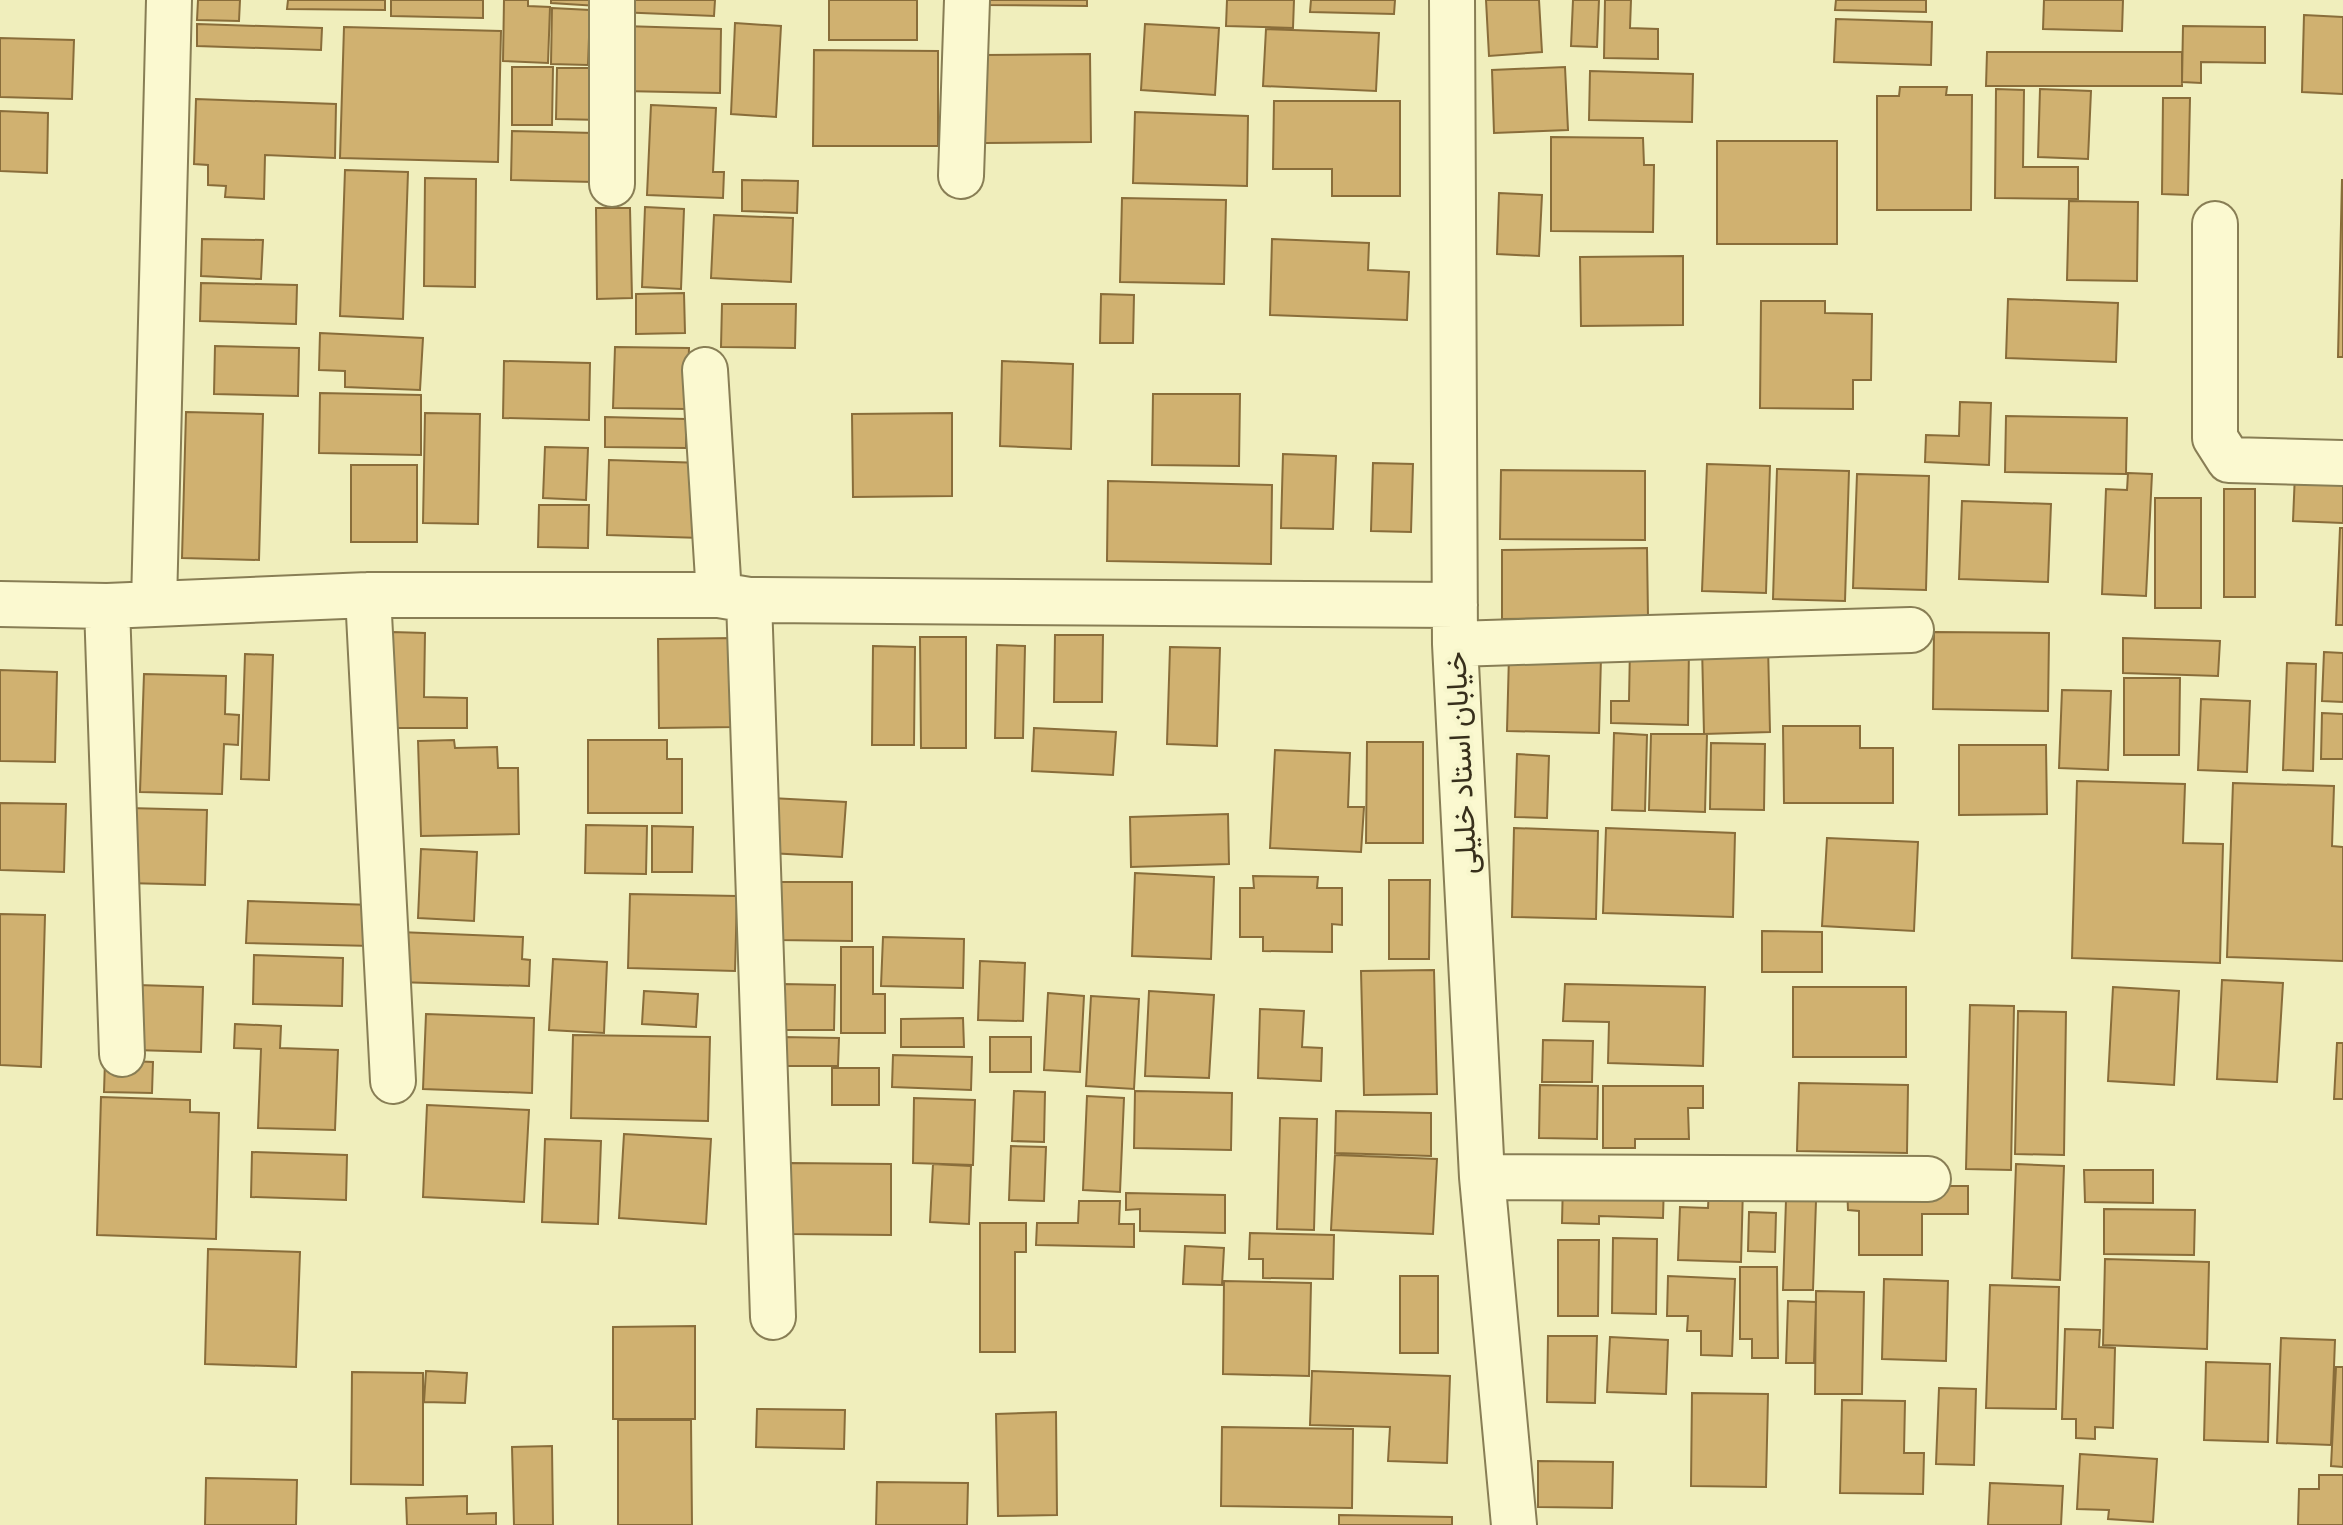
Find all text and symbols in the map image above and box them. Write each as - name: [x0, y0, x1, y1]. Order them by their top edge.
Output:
- street label: خیابان استاد خلیلی: [1437, 651, 1485, 875]

